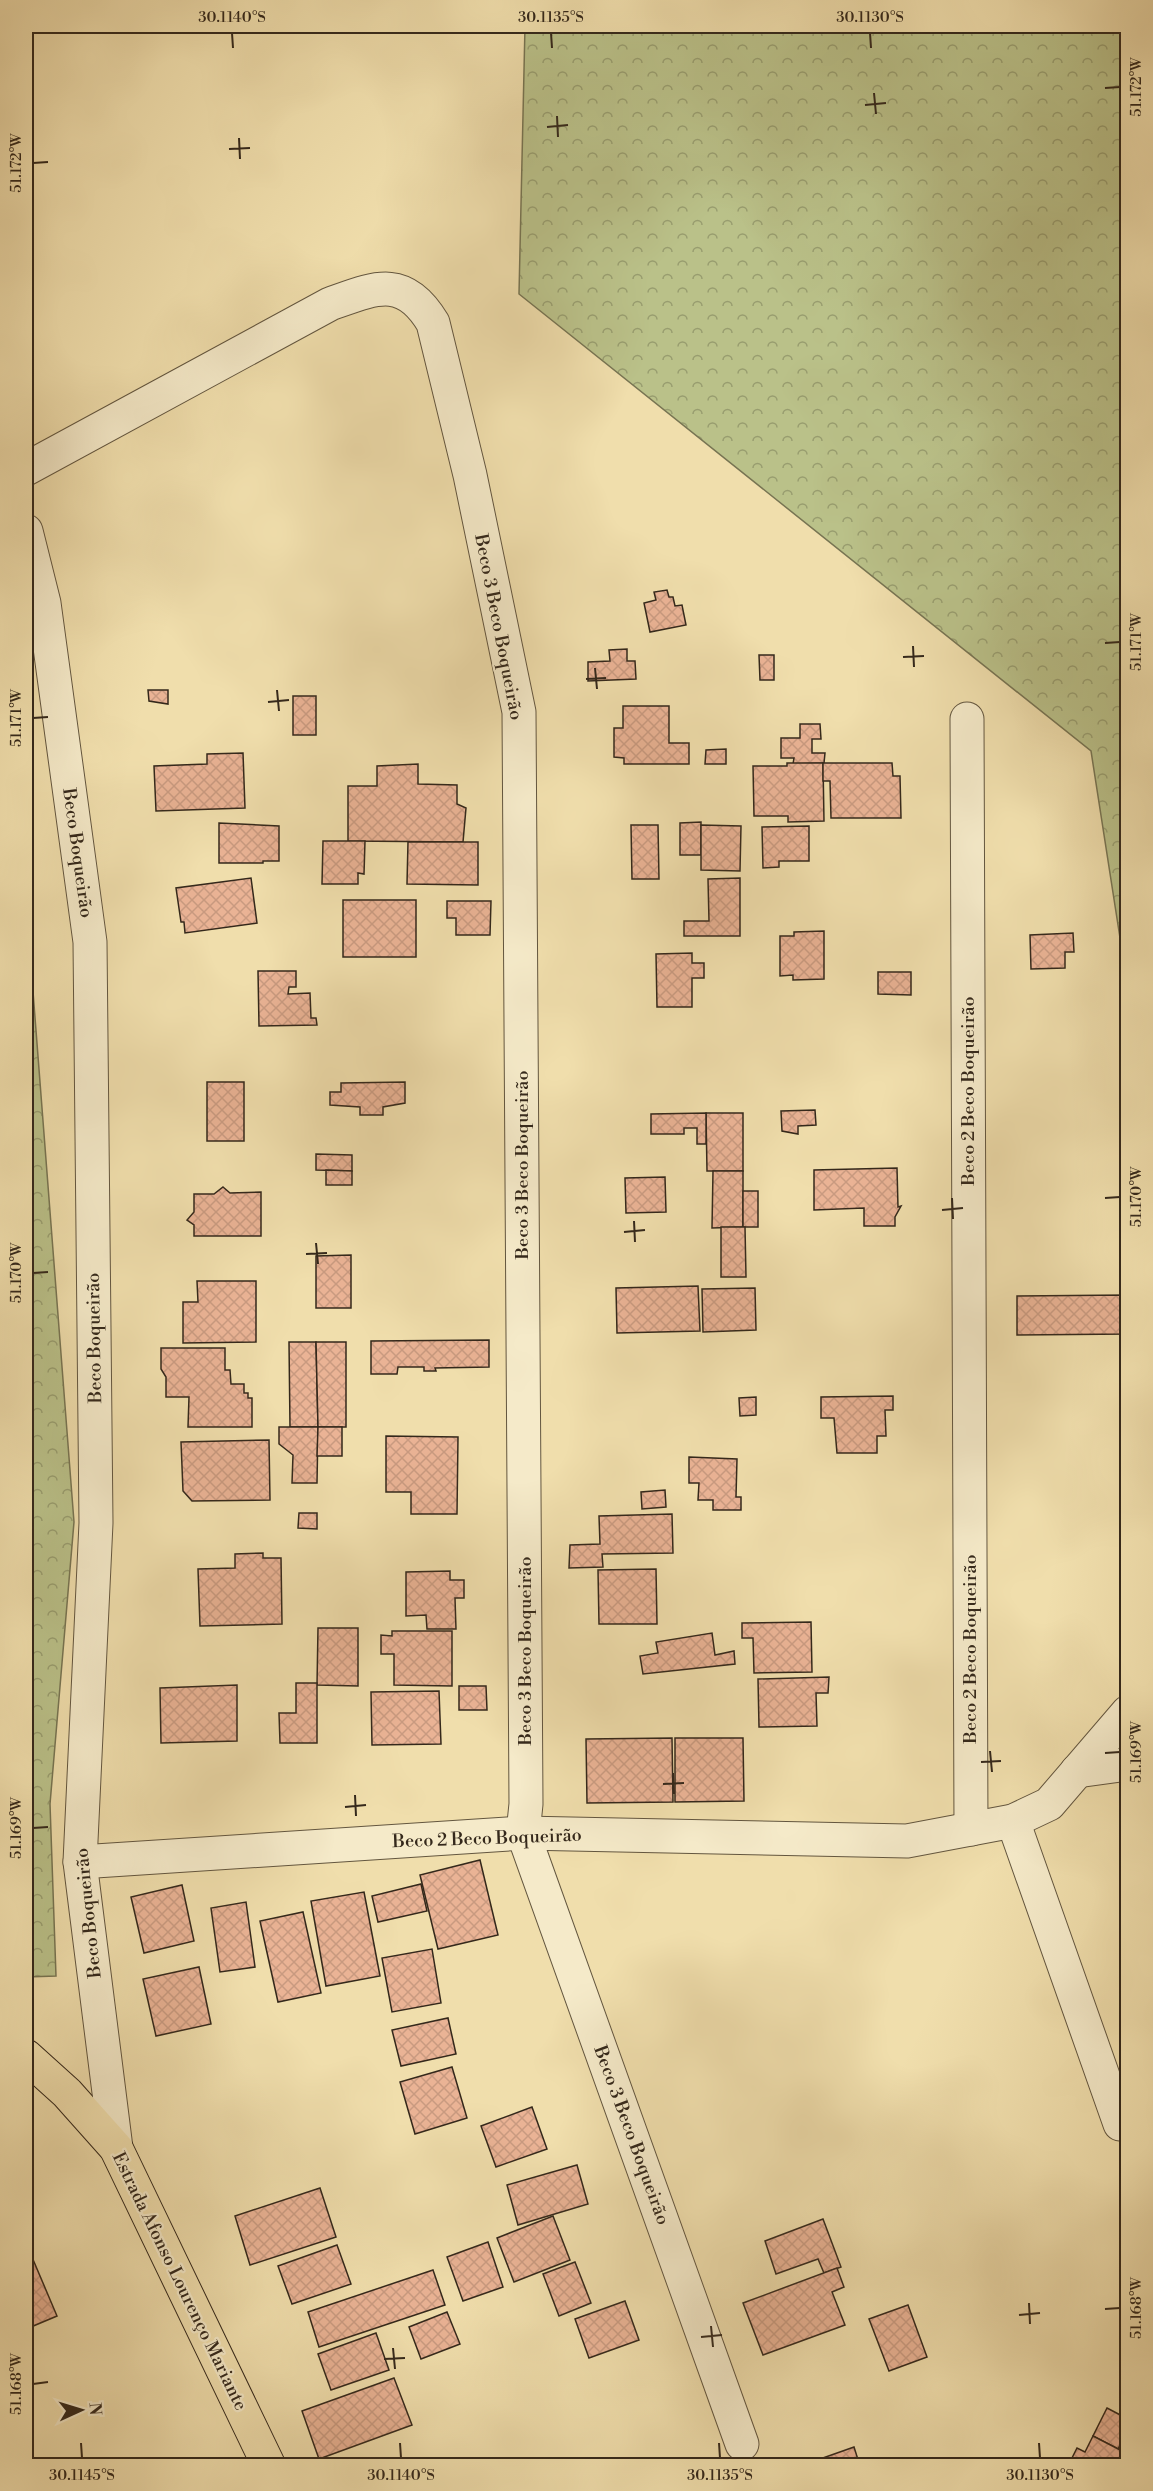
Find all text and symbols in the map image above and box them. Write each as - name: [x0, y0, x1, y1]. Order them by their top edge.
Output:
- text: 30.1140°S: [198, 8, 266, 27]
- text: 30.1135°S: [518, 8, 584, 27]
- text: 30.1130°S: [836, 8, 904, 27]
- text: 51.172°W: [1127, 57, 1146, 117]
- text: 51.172°W: [7, 133, 26, 193]
- street label: Beco 3 Beco Boqueirão: [469, 531, 528, 722]
- text: 51.171°W: [1127, 613, 1146, 671]
- text: 51.171°W: [7, 689, 26, 747]
- street label: Beco Boqueirão: [57, 786, 98, 919]
- street label: Beco 2 Beco Boqueirão: [957, 996, 980, 1187]
- street label: Beco 3 Beco Boqueirão: [511, 1070, 534, 1261]
- text: 51.170°W: [1127, 1166, 1146, 1227]
- text: 51.170°W: [7, 1242, 26, 1303]
- street label: Beco Boqueirão: [82, 1272, 107, 1405]
- street label: Beco 2 Beco Boqueirão: [959, 1554, 982, 1745]
- street label: Beco 3 Beco Boqueirão: [514, 1556, 537, 1747]
- text: 51.169°W: [1127, 1721, 1146, 1783]
- text: 51.169°W: [7, 1797, 26, 1859]
- street label: Beco 2 Beco Boqueirão: [391, 1824, 582, 1853]
- street label: Beco Boqueirão: [70, 1847, 107, 1980]
- street label: Beco 3 Beco Boqueirão: [588, 2041, 675, 2228]
- street label: Estrada Afonso Lourenço Mariante: [107, 2148, 252, 2414]
- text: 51.168°W: [1127, 2277, 1146, 2339]
- text: 51.168°W: [7, 2353, 26, 2415]
- north arrow: [51, 2380, 111, 2440]
- text: N: [85, 2402, 105, 2416]
- text: 30.1145°S: [49, 2466, 115, 2485]
- text: 30.1140°S: [367, 2466, 435, 2485]
- text: 30.1135°S: [687, 2466, 753, 2485]
- text: 30.1130°S: [1006, 2466, 1074, 2485]

